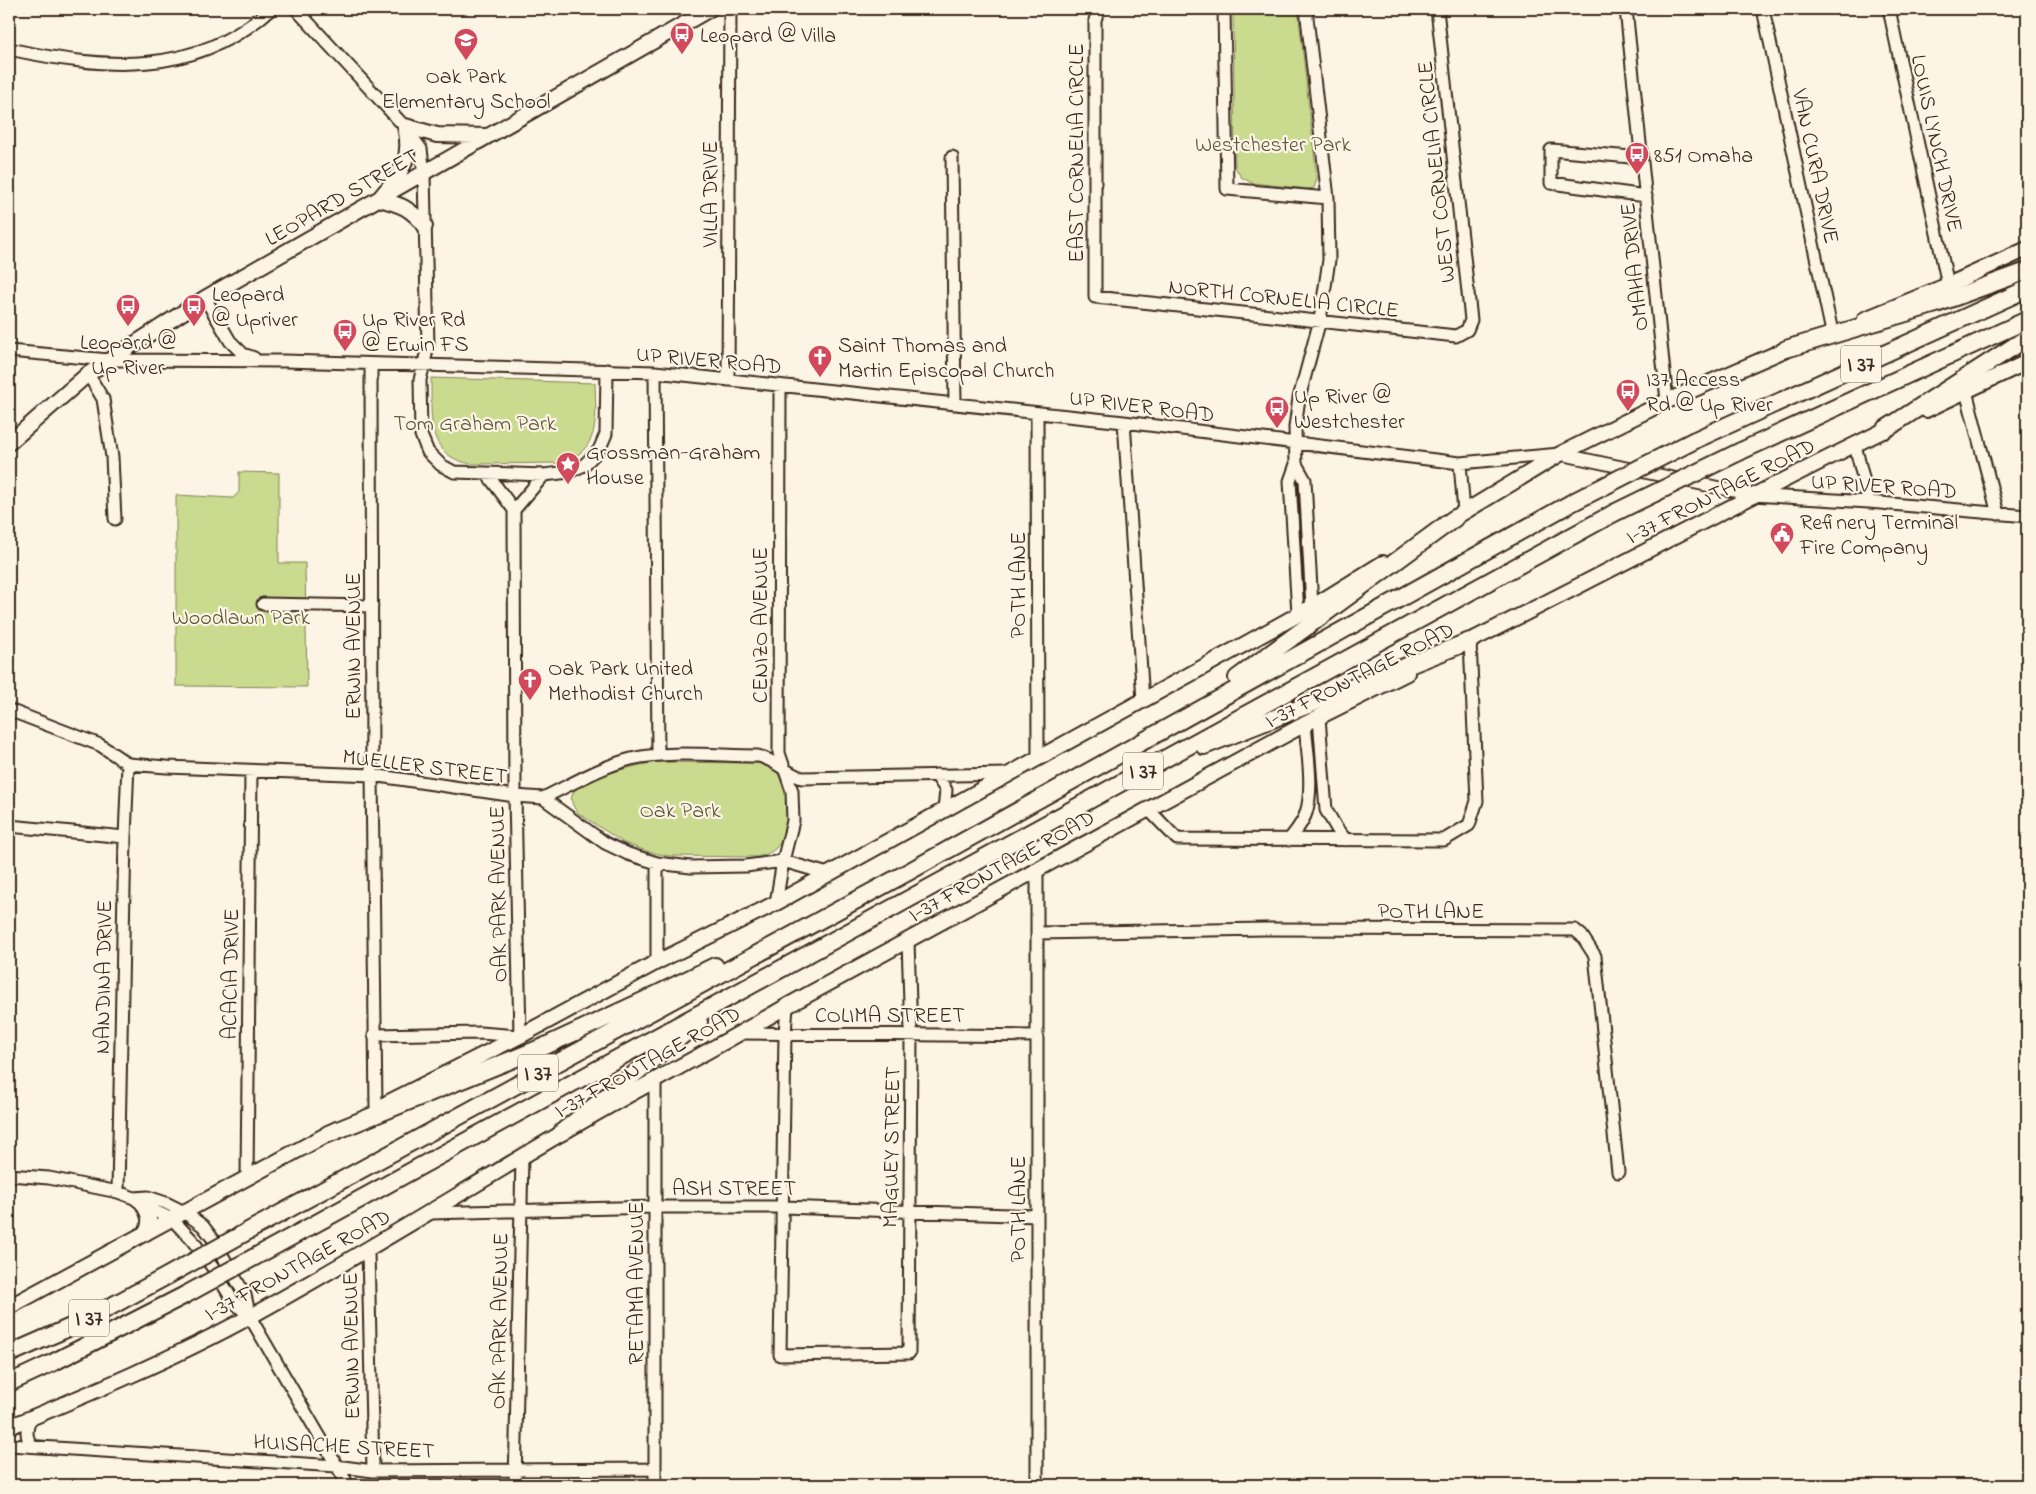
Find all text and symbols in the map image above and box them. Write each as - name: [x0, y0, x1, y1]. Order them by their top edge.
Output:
- bus stop icon: Leopard @ Villa: [669, 21, 695, 55]
- place label: Leopard @ Villa: [700, 21, 836, 53]
- school or university icon: Oak Park Elementary School: [453, 27, 479, 61]
- street label: EAST CORNELIA CIRCLE: [1062, 43, 1094, 263]
- street label: LOUIS LYNCH DRIVE: [1901, 52, 1969, 235]
- street label: WEST CORNELIA CIRCLE: [1410, 59, 1466, 284]
- place label: Oak Park Elementary School: [382, 62, 550, 120]
- street label: VAN CURA DRIVE: [1782, 85, 1846, 247]
- park label: Westchester Park: [1195, 130, 1351, 162]
- street label: LEOPARD STREET: [260, 141, 426, 256]
- street label: VILLA DRIVE: [696, 141, 728, 248]
- bus stop icon: 851 Omaha: [1624, 141, 1650, 175]
- place label: 851 Omaha: [1654, 141, 1753, 173]
- street label: OMAHA DRIVE: [1613, 201, 1659, 333]
- street label: NORTH CORNELIA CIRCLE: [1167, 272, 1400, 328]
- place label: Leopard @ Upriver: [212, 280, 298, 337]
- bus stop icon: Leopard @ Up River: [115, 293, 141, 327]
- bus stop icon: Leopard @ Upriver: [181, 293, 207, 327]
- place label: Up River Rd @ Erwin FS: [362, 305, 469, 362]
- bus stop icon: Up River Rd @ Erwin FS: [332, 318, 358, 352]
- place label: Leopard @ Up River: [80, 328, 176, 385]
- place label: Saint Thomas and Martin Episcopal Church: [838, 331, 1055, 388]
- street label: UP RIVER ROAD: [635, 340, 783, 384]
- church icon: Saint Thomas and Martin Episcopal Church: [807, 344, 833, 378]
- road number: I 37: [1841, 346, 1881, 382]
- place label: I37 Access Rd @ Up River: [1646, 365, 1773, 422]
- bus stop icon: I37 Access Rd @ Up River: [1615, 378, 1641, 412]
- place label: Up River @ Westchester: [1294, 382, 1405, 439]
- street label: UP RIVER ROAD: [1067, 383, 1216, 433]
- bus stop icon: Up River @ Westchester: [1264, 395, 1290, 429]
- park label: Tom Graham Park: [394, 409, 557, 441]
- street label: I-37 FRONTAGE ROAD: [1621, 431, 1821, 554]
- place label: Grossman-Graham House: [586, 438, 760, 495]
- place icon: Grossman-Graham House: [555, 451, 581, 485]
- street label: UP RIVER ROAD: [1810, 467, 1958, 509]
- place label: Refinery Terminal Fire Company: [1799, 508, 1958, 566]
- public building icon: Refinery Terminal Fire Company: [1769, 521, 1795, 555]
- street label: POTH LANE: [1004, 532, 1036, 638]
- street label: CENIZO AVENUE: [746, 547, 778, 703]
- street label: ERWIN AVENUE: [339, 572, 371, 720]
- park label: Woodlawn Park: [172, 603, 311, 635]
- street label: I-37 FRONTAGE ROAD: [1260, 615, 1460, 738]
- place label: Oak Park United Methodist Church: [548, 654, 703, 711]
- church icon: Oak Park United Methodist Church: [517, 667, 543, 701]
- street label: MUELLER STREET: [340, 742, 509, 794]
- road number: I 37: [1123, 752, 1163, 789]
- park label: Oak Park: [639, 796, 721, 828]
- street label: I-37 FRONTAGE ROAD: [904, 803, 1101, 932]
- street label: OAK PARK AVENUE: [482, 805, 518, 983]
- street label: POTH LANE: [1378, 897, 1484, 929]
- street label: NANDINA DRIVE: [88, 900, 122, 1054]
- street label: ACACIA DRIVE: [215, 908, 249, 1040]
- street label: I-37 FRONTAGE ROAD: [550, 999, 747, 1128]
- street label: COLIMA STREET: [815, 1001, 965, 1033]
- road number: I 37: [518, 1054, 558, 1092]
- street label: MAGUEY STREET: [876, 1066, 910, 1228]
- street label: POTH LANE: [1004, 1156, 1036, 1262]
- street label: ASH STREET: [672, 1174, 796, 1206]
- street label: RETAMA AVENUE: [622, 1201, 654, 1365]
- street label: I-37 FRONTAGE ROAD: [200, 1202, 397, 1331]
- street label: OAK PARK AVENUE: [483, 1232, 519, 1410]
- street label: ERWIN AVENUE: [336, 1272, 370, 1420]
- road number: I 37: [69, 1300, 109, 1336]
- street label: HUISACHE STREET: [252, 1427, 436, 1469]

